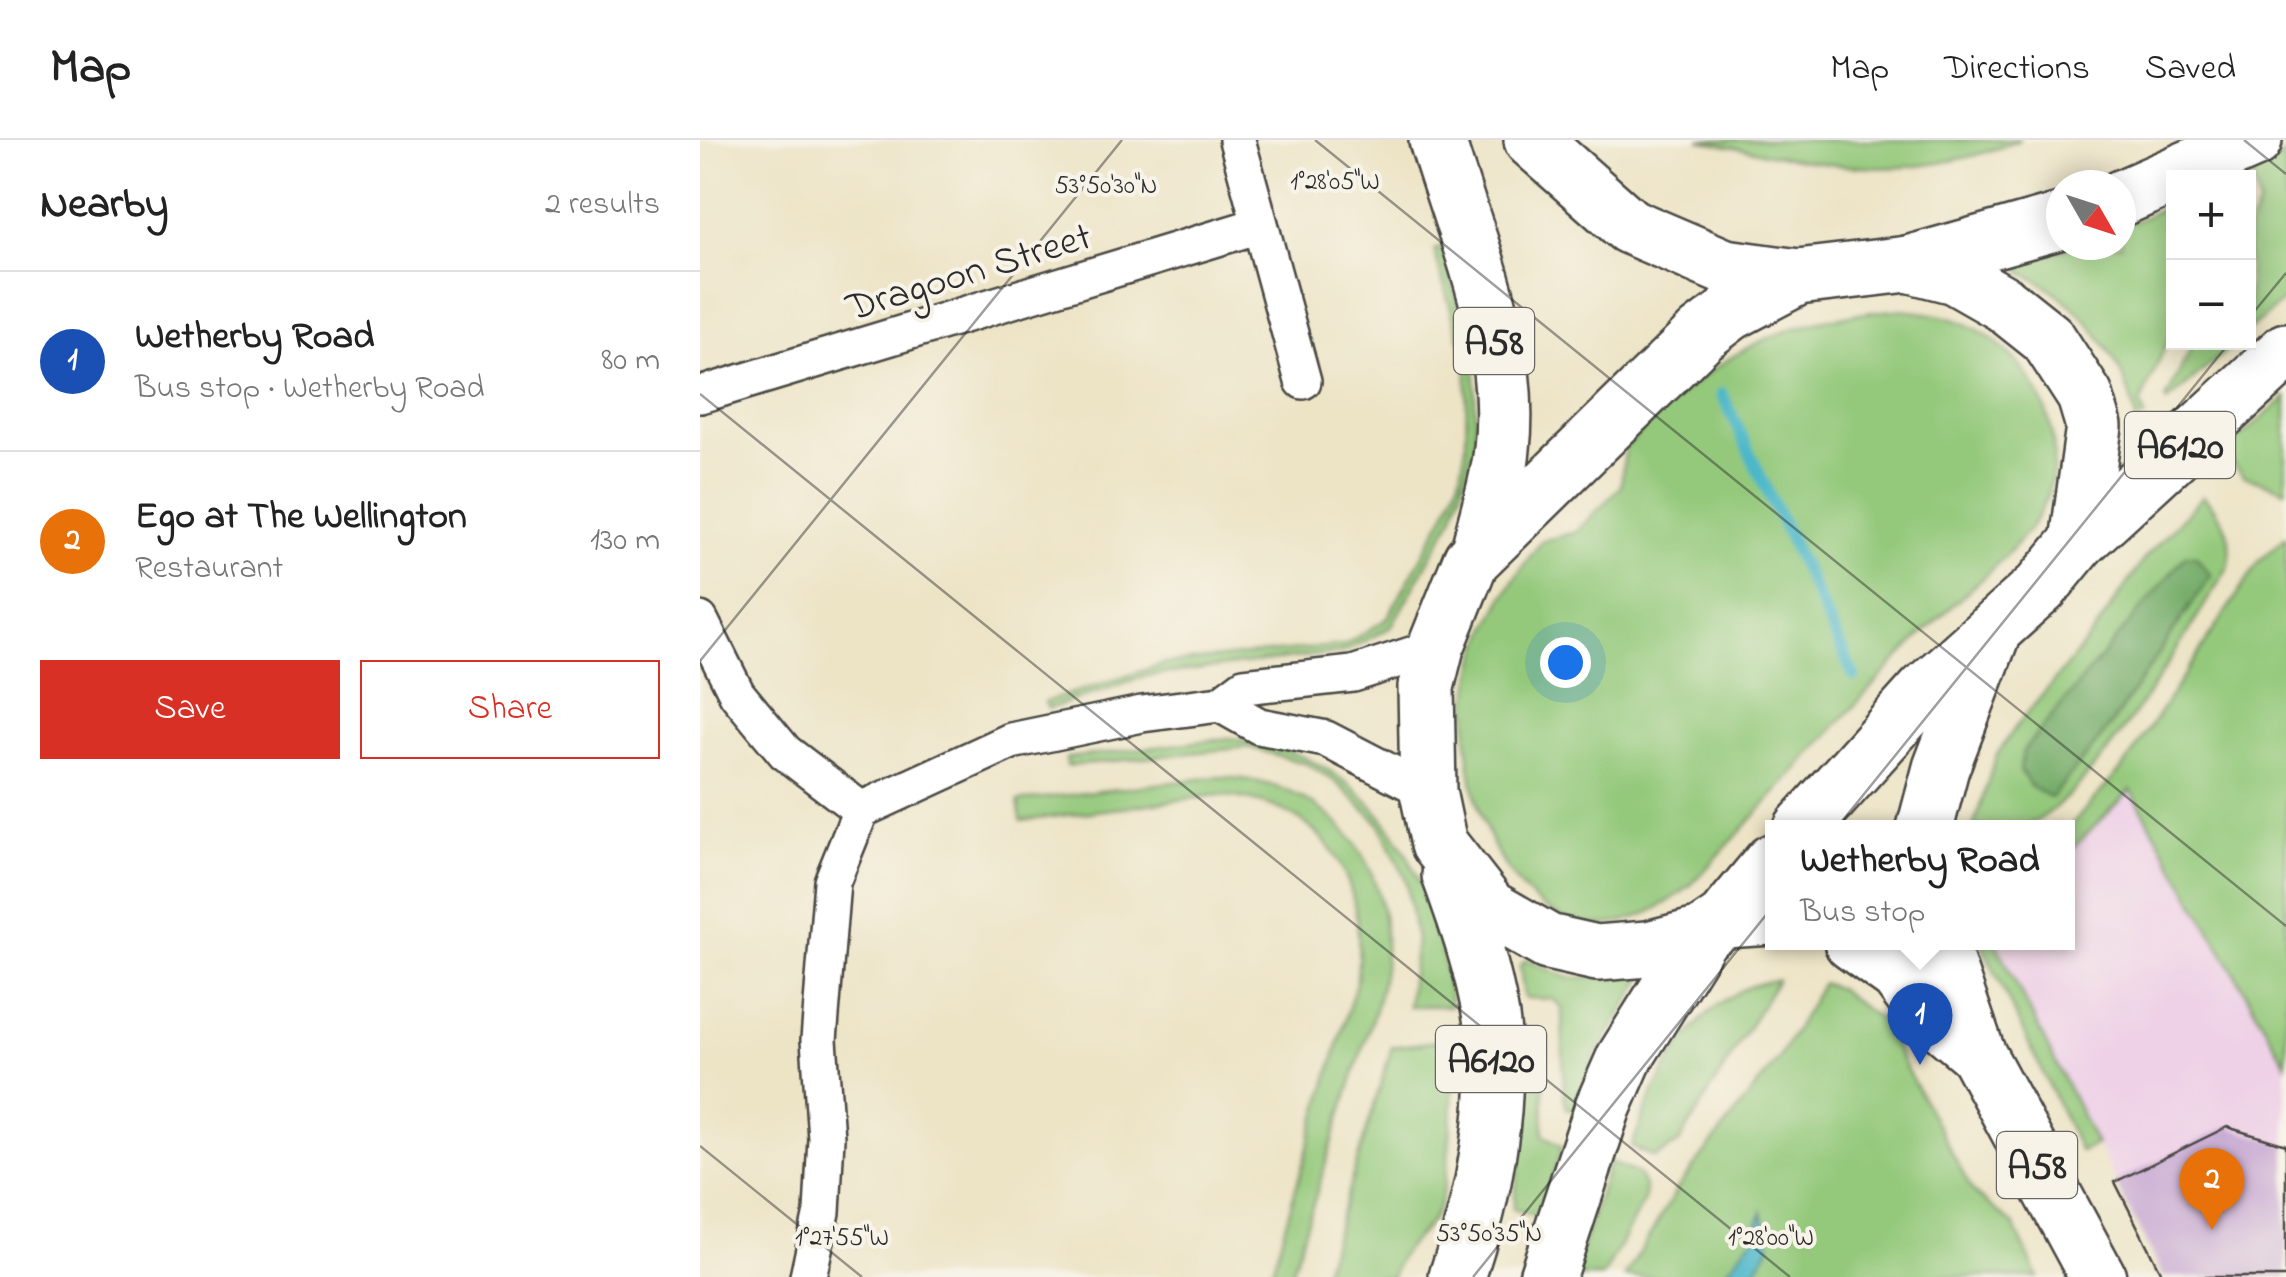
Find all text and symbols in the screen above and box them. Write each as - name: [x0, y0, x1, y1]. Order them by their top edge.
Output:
- text: Map: [50, 34, 131, 104]
- text: Map: [1830, 44, 1889, 95]
- text: Directions: [1944, 44, 2090, 95]
- text: Saved: [2145, 44, 2236, 95]
- text: 1°28'05"W: [1290, 165, 1380, 201]
- text: 53°50'30"N: [1055, 169, 1157, 205]
- north arrow: [2046, 170, 2136, 260]
- map controls: [2166, 170, 2256, 350]
- button: +: [2166, 170, 2256, 260]
- text: Nearby: [40, 175, 168, 236]
- text: 2 results: [545, 182, 660, 229]
- street label: Dragoon Street: [839, 209, 1099, 340]
- button: −: [2166, 260, 2256, 350]
- road number: A58: [1454, 308, 1534, 374]
- text: Wetherby Road: [135, 310, 374, 366]
- text: 1: [67, 338, 78, 385]
- text: 80 m: [601, 338, 660, 385]
- text: Bus stop · Wetherby Road: [135, 366, 485, 413]
- road number: A6120: [2125, 412, 2235, 478]
- text: Ego at The Wellington: [135, 490, 467, 546]
- text: 2: [65, 518, 80, 565]
- text: 130 m: [590, 518, 660, 565]
- text: Restaurant: [135, 546, 283, 593]
- your location: [1540, 637, 1591, 688]
- button: Save: [40, 660, 340, 759]
- button: Share: [360, 660, 660, 759]
- popup: [1765, 820, 2075, 950]
- text: Wetherby Road: [1800, 834, 2040, 890]
- text: Bus stop: [1800, 890, 1925, 937]
- pin: 1: [1888, 982, 1952, 1065]
- road number: A6120: [1436, 1026, 1546, 1092]
- road number: A58: [1997, 1132, 2077, 1198]
- pin: 2: [2180, 1148, 2244, 1230]
- text: 53°50'35"N: [1436, 1217, 1542, 1253]
- text: 1°27'55"W: [795, 1221, 889, 1257]
- text: 1°28'00"W: [1728, 1221, 1814, 1257]

